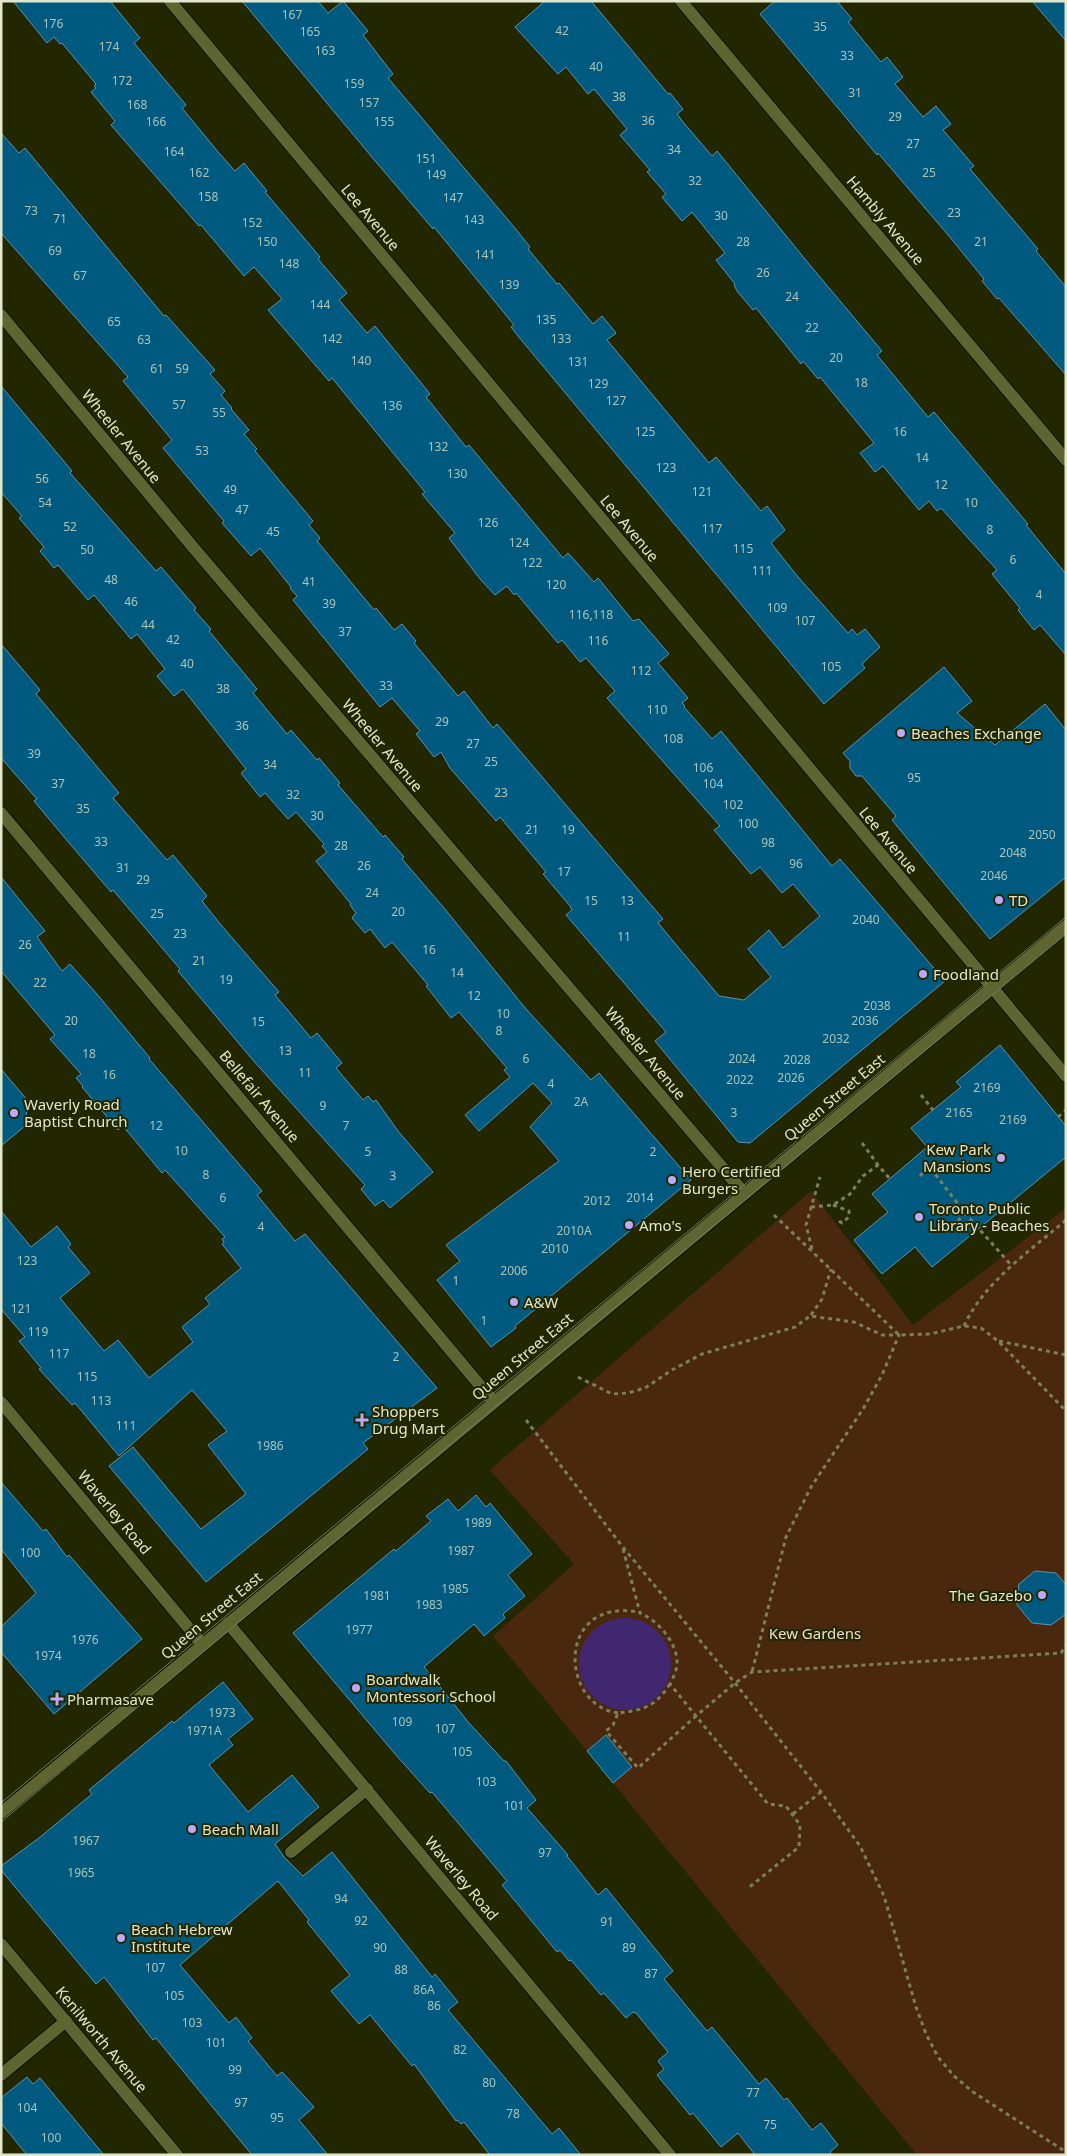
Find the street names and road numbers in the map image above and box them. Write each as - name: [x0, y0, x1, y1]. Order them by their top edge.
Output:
- street label: Hambly Avenue: [843, 171, 929, 269]
- street label: Lee Avenue: [337, 179, 405, 255]
- street label: Wheeler Avenue: [78, 385, 166, 487]
- street label: Lee Avenue: [596, 490, 664, 566]
- street label: Wheeler Avenue: [338, 694, 428, 796]
- street label: Lee Avenue: [855, 802, 923, 878]
- street label: Wheeler Avenue: [601, 1002, 691, 1104]
- street label: Bellefair Avenue: [215, 1046, 305, 1146]
- street label: Queen Street East: [779, 1048, 889, 1145]
- street label: Queen Street East: [467, 1307, 577, 1404]
- street label: Waverley Road: [74, 1466, 156, 1558]
- street label: Queen Street East: [156, 1566, 266, 1663]
- street label: Waverley Road: [421, 1832, 503, 1924]
- street label: Kenilworth Avenue: [52, 1982, 152, 2096]

